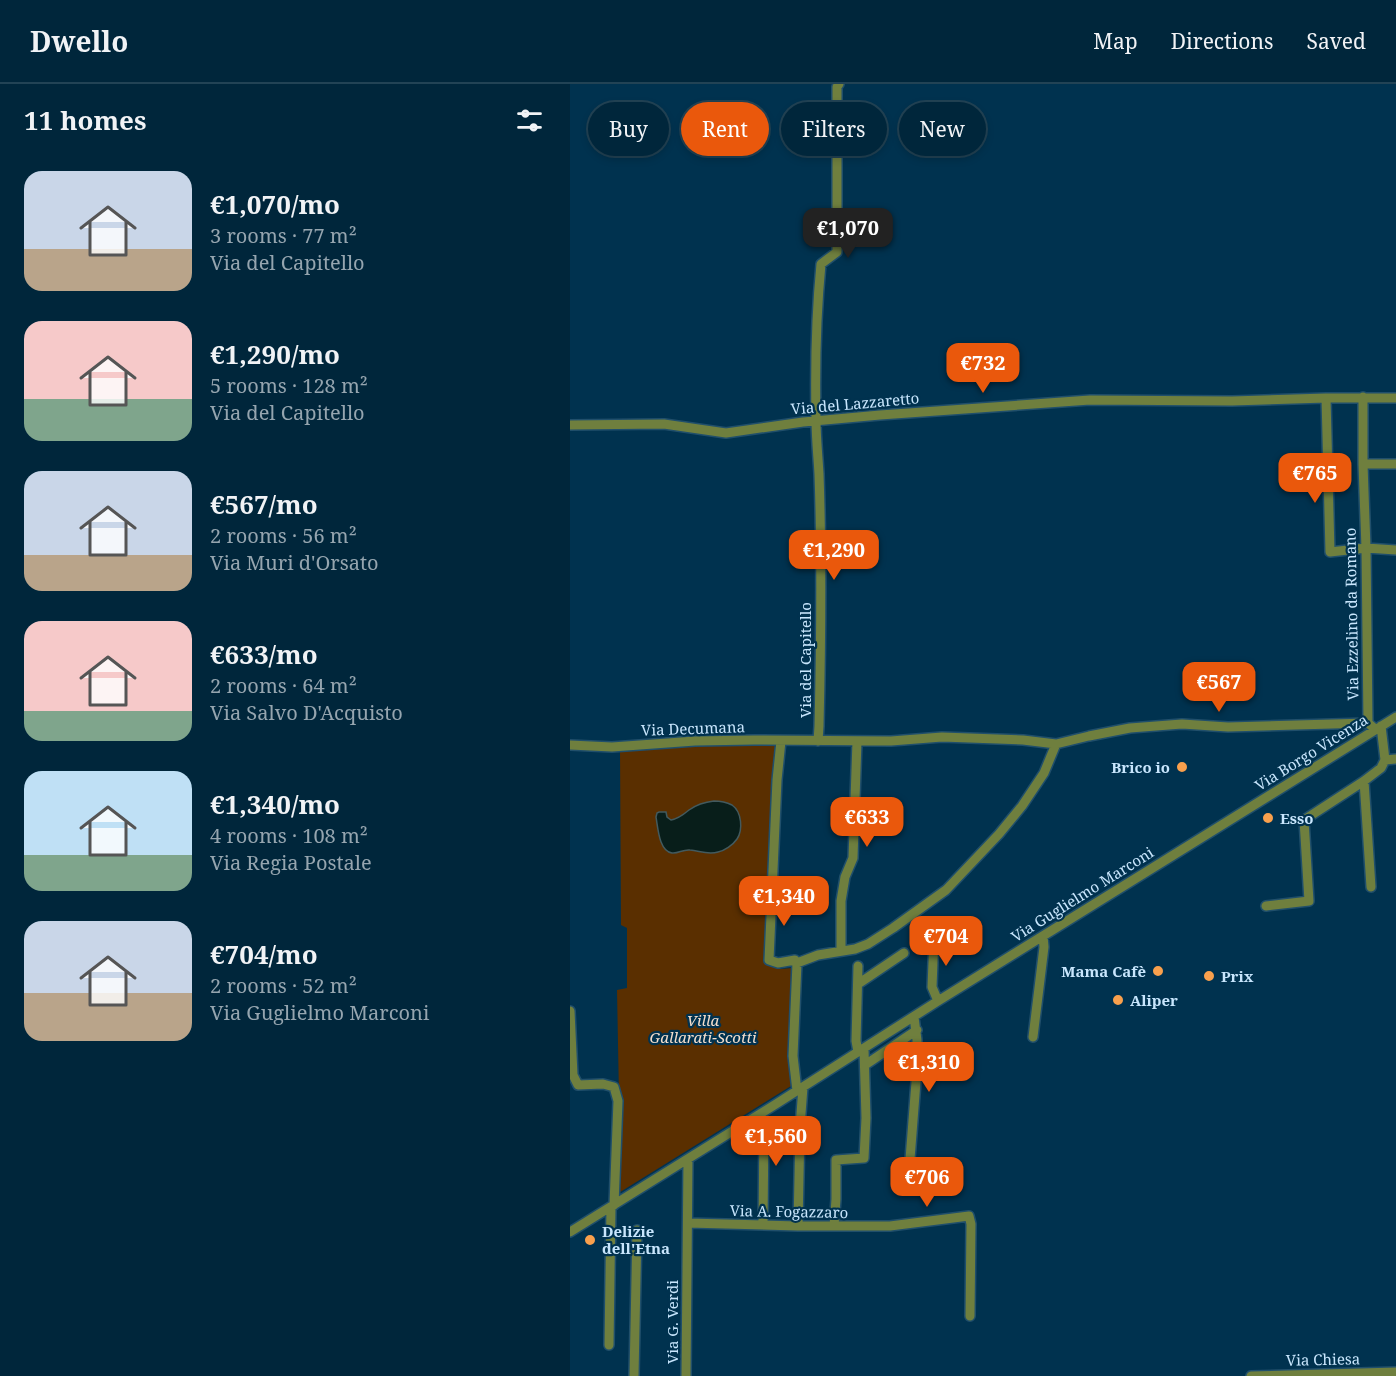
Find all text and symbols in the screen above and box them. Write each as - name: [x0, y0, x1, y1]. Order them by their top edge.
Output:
- text: Dwello: [30, 22, 128, 60]
- text: Map: [1093, 27, 1138, 55]
- text: Directions: [1171, 27, 1273, 55]
- text: Saved: [1306, 27, 1366, 55]
- text: 11 homes: [24, 102, 146, 138]
- chip: Buy: [588, 102, 669, 156]
- chip: Rent: [681, 102, 769, 156]
- chip: Filters: [781, 102, 887, 156]
- chip: New: [899, 102, 986, 156]
- icon: filters: [513, 104, 546, 137]
- text: €1,070/mo: [210, 186, 340, 222]
- icon: home: [72, 195, 144, 267]
- pin: €1,070: [799, 208, 897, 259]
- text: €1,070: [817, 214, 879, 241]
- text: 3 rooms · 77 m²: [210, 222, 357, 249]
- text: Via del Capitello: [210, 249, 365, 276]
- text: €1,290/mo: [210, 336, 340, 372]
- pin: €732: [947, 343, 1019, 394]
- icon: home: [72, 345, 144, 417]
- text: €732: [960, 349, 1006, 376]
- text: 5 rooms · 128 m²: [210, 372, 368, 399]
- street label: Via del Lazzaretto: [790, 387, 920, 419]
- text: Via del Capitello: [210, 399, 365, 426]
- pin: €765: [1279, 453, 1351, 504]
- text: €765: [1292, 459, 1338, 486]
- text: €567/mo: [210, 486, 318, 522]
- icon: home: [72, 495, 144, 567]
- text: 2 rooms · 56 m²: [210, 522, 357, 549]
- street label: Via Ezzelino da Romano: [1339, 528, 1363, 700]
- pin: €1,290: [785, 530, 883, 581]
- text: €1,290: [803, 536, 865, 563]
- text: Via Muri d'Orsato: [210, 549, 379, 576]
- street label: Via del Capitello: [795, 602, 815, 718]
- text: €633/mo: [210, 636, 318, 672]
- icon: home: [72, 645, 144, 717]
- pin: €567: [1183, 662, 1255, 713]
- text: €567: [1196, 668, 1242, 695]
- text: 2 rooms · 64 m²: [210, 672, 357, 699]
- text: Via Salvo D'Acquisto: [210, 699, 403, 726]
- street label: Via Borgo Vicenza: [1251, 709, 1371, 795]
- street label: Via Decumana: [641, 716, 745, 740]
- place label: Brico io: [1111, 757, 1170, 777]
- marker: Brico io: [1175, 760, 1189, 774]
- text: €1,340/mo: [210, 786, 340, 822]
- icon: home: [72, 795, 144, 867]
- pin: €633: [831, 797, 903, 848]
- text: €633: [844, 803, 890, 830]
- place label: Esso: [1280, 808, 1313, 828]
- marker: Esso: [1261, 811, 1275, 825]
- text: 4 rooms · 108 m²: [210, 822, 368, 849]
- street label: Via Guglielmo Marconi: [1007, 842, 1157, 946]
- text: Via Regia Postale: [210, 849, 372, 876]
- pin: €1,340: [735, 876, 833, 927]
- text: €1,340: [753, 882, 815, 909]
- pin: €704: [910, 916, 982, 967]
- text: €704: [923, 922, 969, 949]
- text: €704/mo: [210, 936, 318, 972]
- icon: home: [72, 945, 144, 1017]
- place label: Mama Cafè: [1061, 961, 1146, 981]
- marker: Mama Cafè: [1151, 964, 1165, 978]
- place label: Prix: [1221, 966, 1254, 986]
- marker: Prix: [1202, 969, 1216, 983]
- text: 2 rooms · 52 m²: [210, 972, 357, 999]
- place label: Aliper: [1130, 990, 1178, 1010]
- marker: Aliper: [1111, 993, 1125, 1007]
- text: Via Guglielmo Marconi: [210, 999, 429, 1026]
- park label: Villa Gallarati-Scotti: [649, 1010, 757, 1047]
- pin: €1,310: [880, 1042, 978, 1093]
- text: €1,310: [898, 1048, 960, 1075]
- pin: €1,560: [727, 1116, 825, 1167]
- text: €1,560: [745, 1122, 807, 1149]
- pin: €706: [891, 1157, 963, 1208]
- text: €706: [904, 1163, 950, 1190]
- street label: Via A. Fogazzaro: [730, 1200, 848, 1222]
- place label: Delizie dell'Etna: [602, 1221, 670, 1258]
- marker: Delizie dell'Etna: [583, 1233, 597, 1247]
- street label: Via G. Verdi: [662, 1280, 682, 1364]
- street label: Via Chiesa: [1286, 1348, 1360, 1370]

